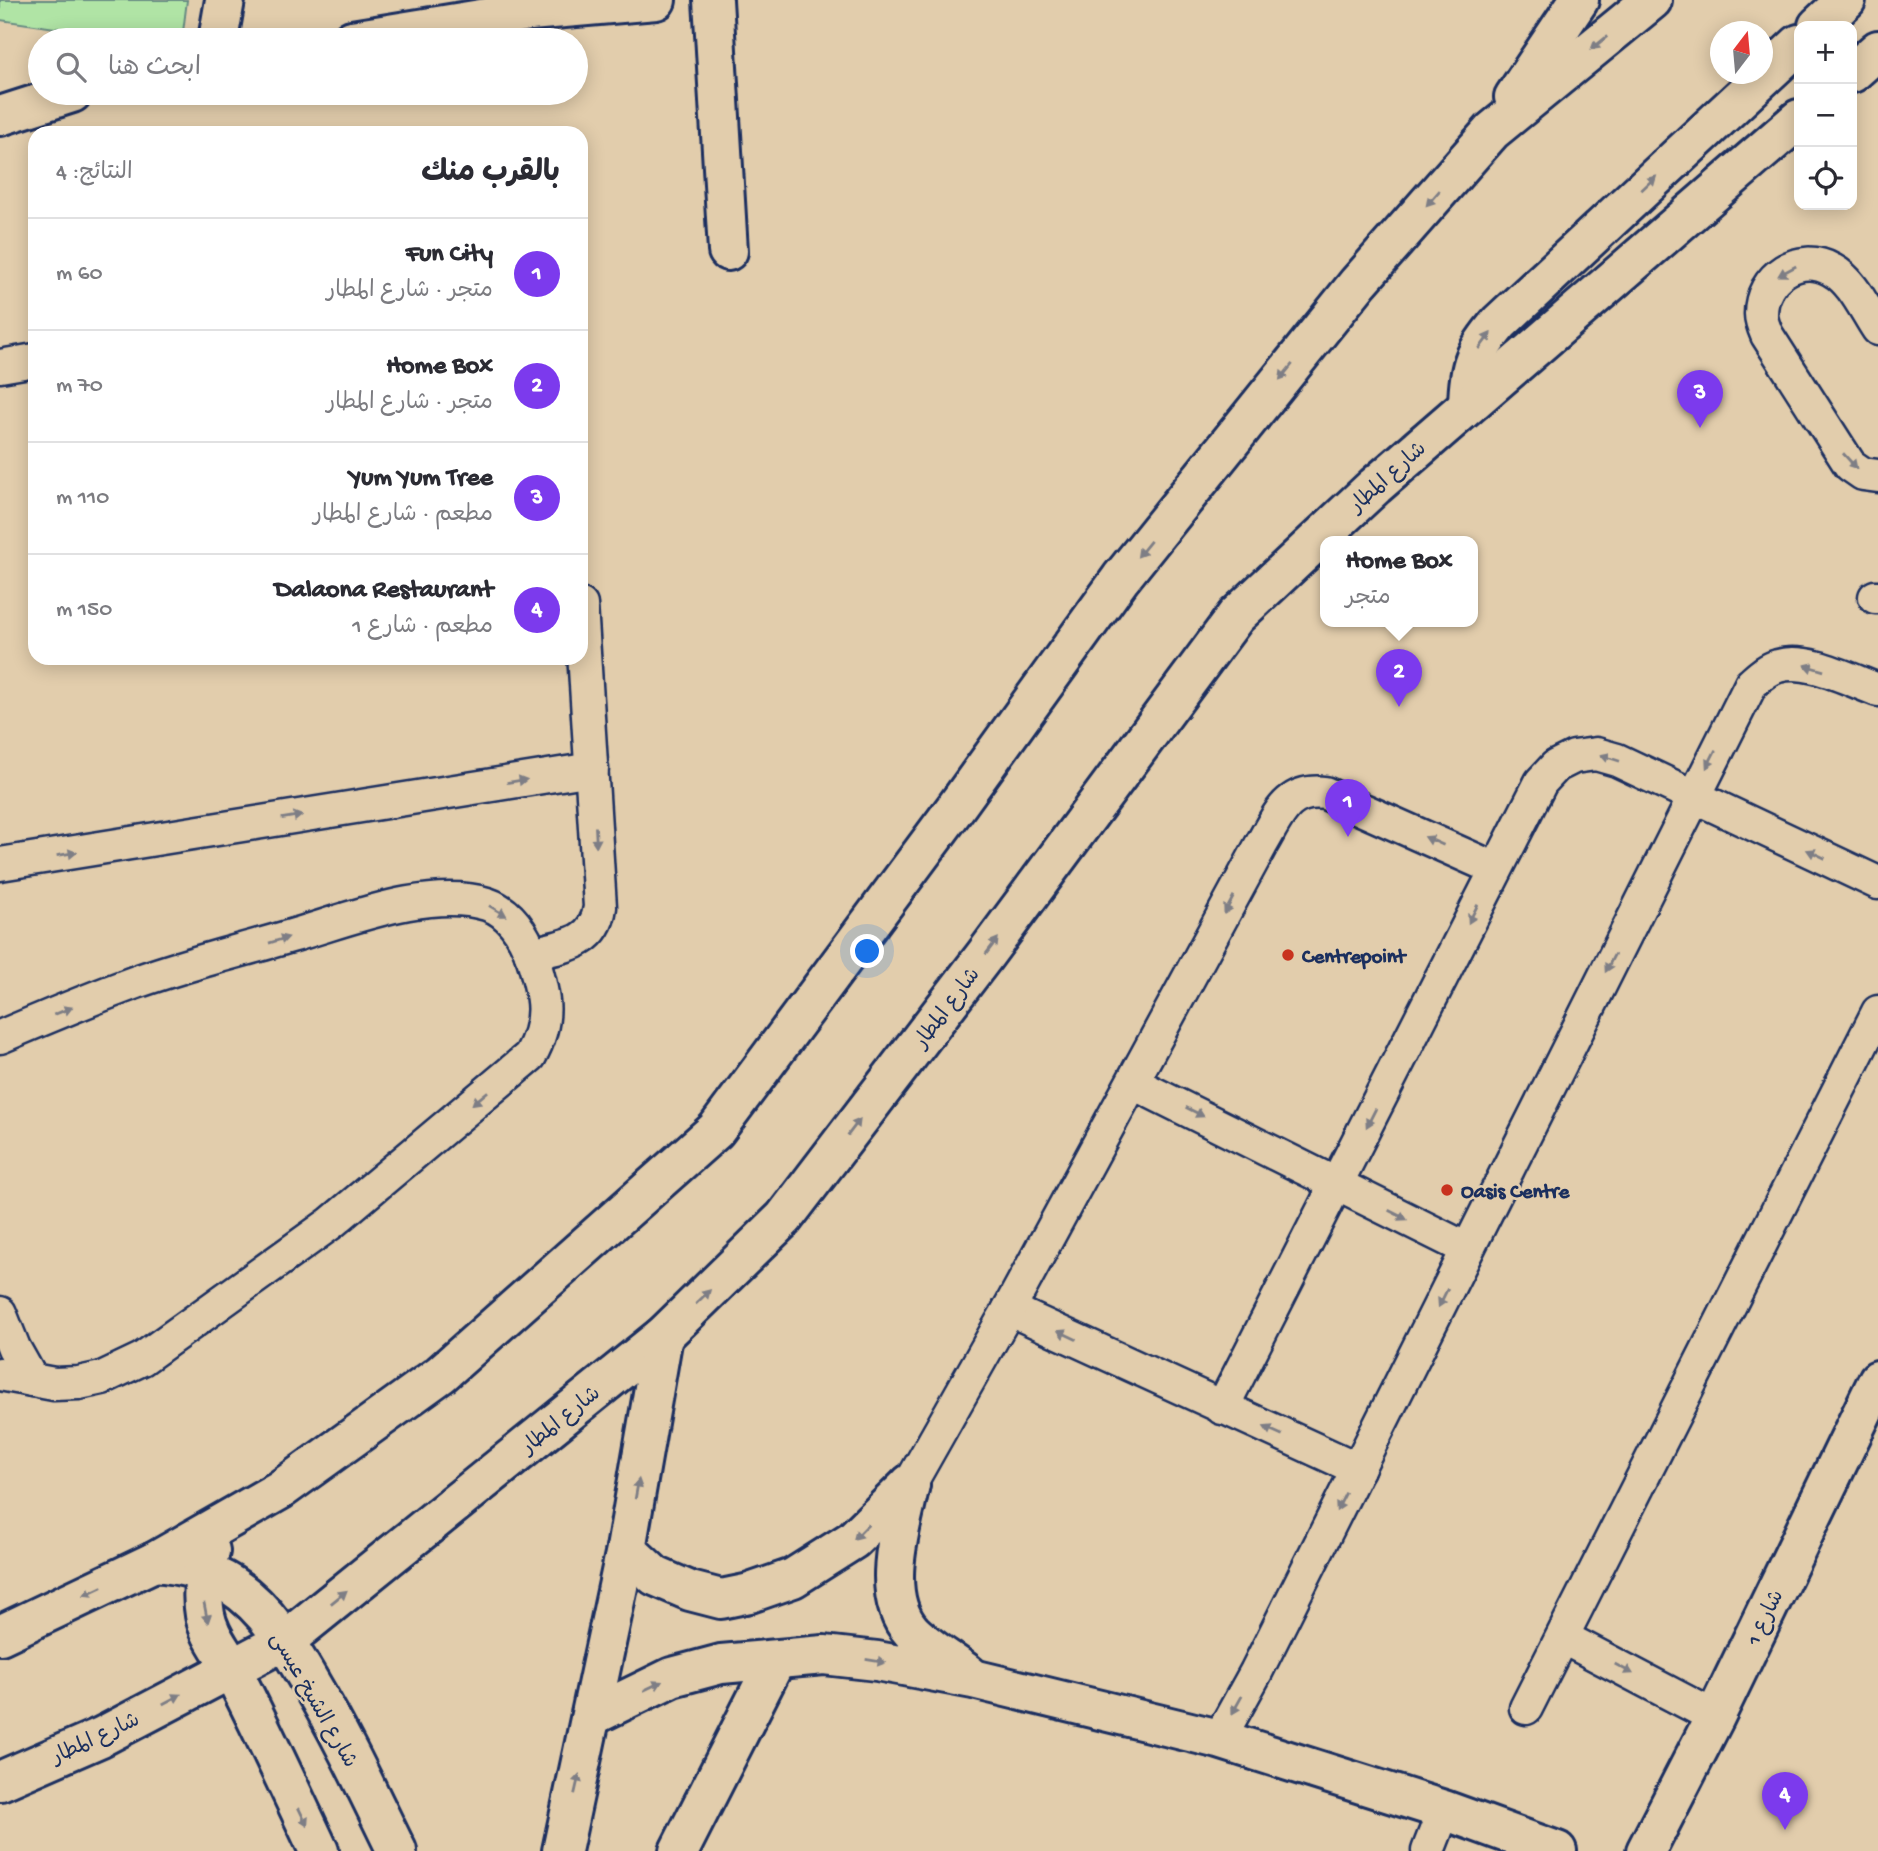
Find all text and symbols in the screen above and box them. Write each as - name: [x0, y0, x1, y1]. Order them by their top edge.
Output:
- north arrow: [1710, 21, 1773, 84]
- map controls: [1794, 21, 1857, 210]
- button: +: [1794, 21, 1857, 84]
- search box: [28, 28, 588, 105]
- one-way arrow: [1590, 35, 1607, 50]
- icon: search: [52, 48, 90, 86]
- text: ابحث هنا: [108, 54, 201, 85]
- button: −: [1794, 84, 1857, 147]
- button: locate: [1794, 147, 1857, 210]
- text: بالقرب منك: [421, 157, 560, 192]
- text: النتائج: 4: [56, 160, 133, 187]
- one-way arrow: [1640, 176, 1657, 192]
- one-way arrow: [1426, 189, 1441, 206]
- text: Fun City: [406, 240, 493, 271]
- text: 60 m: [56, 261, 103, 288]
- text: 1: [532, 261, 542, 288]
- one-way arrow: [1777, 265, 1796, 277]
- text: متجر · شارع المطار: [326, 278, 493, 305]
- one-way arrow: [1478, 332, 1492, 350]
- text: Home Box: [386, 352, 493, 383]
- one-way arrow: [1279, 362, 1294, 380]
- pin: 3: [1677, 370, 1723, 428]
- text: 70 m: [56, 373, 103, 400]
- text: 2: [531, 373, 543, 400]
- text: متجر · شارع المطار: [326, 390, 493, 417]
- street label: شارع المطار: [1344, 438, 1433, 521]
- one-way arrow: [1842, 452, 1858, 470]
- text: Yum Yum Tree: [349, 464, 493, 495]
- text: 110 m: [56, 485, 109, 512]
- text: 3: [531, 485, 543, 512]
- text: مطعم · شارع المطار: [313, 502, 493, 529]
- popup: [1320, 536, 1478, 627]
- one-way arrow: [1137, 541, 1152, 558]
- text: Home Box: [1346, 547, 1452, 578]
- text: Dalaona Restaurant: [275, 576, 493, 607]
- text: متجر: [1346, 585, 1391, 612]
- text: 150 m: [56, 597, 112, 624]
- text: 4: [532, 597, 542, 624]
- text: مطعم · شارع 1: [352, 614, 493, 641]
- pin: 2: [1376, 649, 1422, 707]
- one-way arrow: [1803, 662, 1824, 672]
- one-way arrow: [1706, 749, 1717, 769]
- one-way arrow: [1599, 753, 1620, 763]
- one-way arrow: [506, 775, 528, 786]
- pin: 1: [1325, 779, 1371, 837]
- one-way arrow: [281, 811, 303, 822]
- one-way arrow: [590, 826, 601, 848]
- one-way arrow: [1423, 835, 1444, 846]
- one-way arrow: [56, 848, 78, 859]
- one-way arrow: [1806, 848, 1826, 859]
- one-way arrow: [1223, 896, 1235, 915]
- one-way arrow: [1468, 904, 1479, 924]
- one-way arrow: [489, 905, 508, 917]
- one-way arrow: [269, 934, 290, 944]
- your location: [850, 934, 884, 968]
- one-way arrow: [985, 937, 999, 955]
- place label: Centrepoint: [1301, 946, 1408, 971]
- marker: Centrepoint: [1280, 947, 1296, 963]
- one-way arrow: [1605, 953, 1616, 973]
- street label: شارع المطار: [909, 964, 987, 1056]
- one-way arrow: [53, 1006, 74, 1017]
- one-way arrow: [471, 1090, 488, 1105]
- one-way arrow: [1185, 1107, 1205, 1118]
- one-way arrow: [1366, 1108, 1377, 1128]
- one-way arrow: [847, 1118, 861, 1136]
- place label: Oasis Centre: [1461, 1181, 1570, 1206]
- marker: Oasis Centre: [1439, 1182, 1455, 1198]
- one-way arrow: [1388, 1209, 1408, 1220]
- one-way arrow: [1437, 1288, 1448, 1308]
- one-way arrow: [694, 1289, 711, 1305]
- one-way arrow: [1057, 1330, 1077, 1341]
- street label: شارع المطار: [516, 1382, 607, 1462]
- one-way arrow: [1263, 1425, 1283, 1437]
- one-way arrow: [631, 1478, 642, 1500]
- one-way arrow: [1336, 1492, 1347, 1512]
- one-way arrow: [854, 1523, 870, 1540]
- one-way arrow: [83, 1585, 103, 1597]
- street label: شارع 1: [1743, 1587, 1791, 1651]
- one-way arrow: [329, 1590, 347, 1605]
- one-way arrow: [200, 1602, 211, 1624]
- street label: شارع الشيخ عيسى: [263, 1629, 361, 1773]
- one-way arrow: [865, 1656, 887, 1667]
- one-way arrow: [1614, 1664, 1634, 1675]
- one-way arrow: [643, 1681, 663, 1692]
- one-way arrow: [162, 1693, 182, 1705]
- one-way arrow: [1232, 1696, 1244, 1716]
- street label: شارع المطار: [47, 1709, 145, 1772]
- pin: 4: [1762, 1772, 1808, 1830]
- one-way arrow: [571, 1773, 582, 1795]
- one-way arrow: [298, 1807, 309, 1827]

